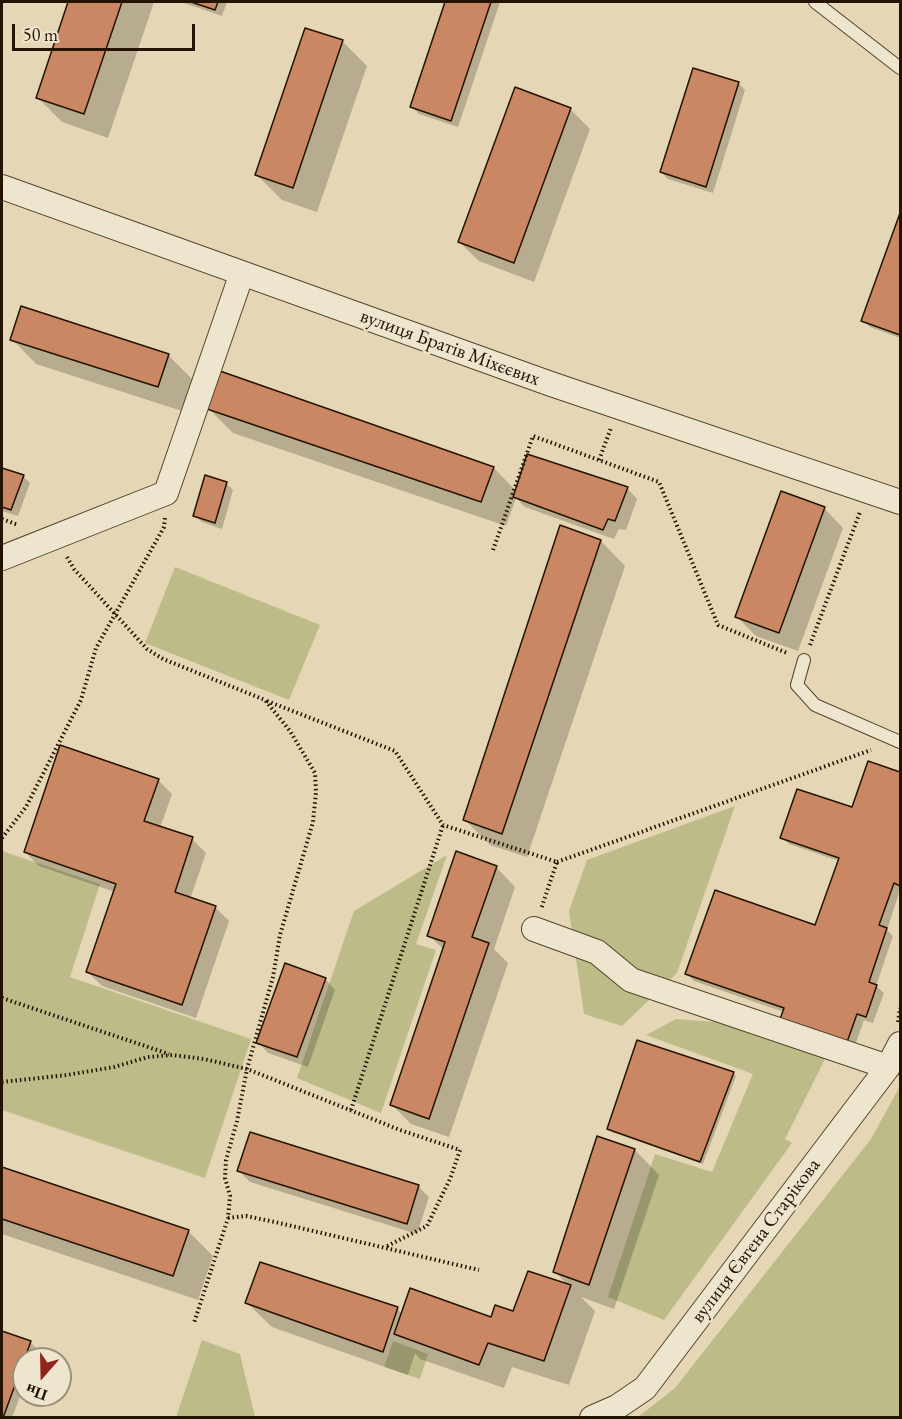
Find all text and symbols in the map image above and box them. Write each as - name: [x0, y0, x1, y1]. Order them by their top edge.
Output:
- scale bar: [15, 12, 198, 50]
- text: 50 m: [23, 23, 58, 46]
- street label: вулиця Братів Міхєєвих: [357, 304, 543, 392]
- street label: вулиця Євгена Старікова: [686, 1154, 826, 1328]
- north arrow: [12, 1347, 72, 1407]
- text: Пн: [22, 1379, 50, 1406]

